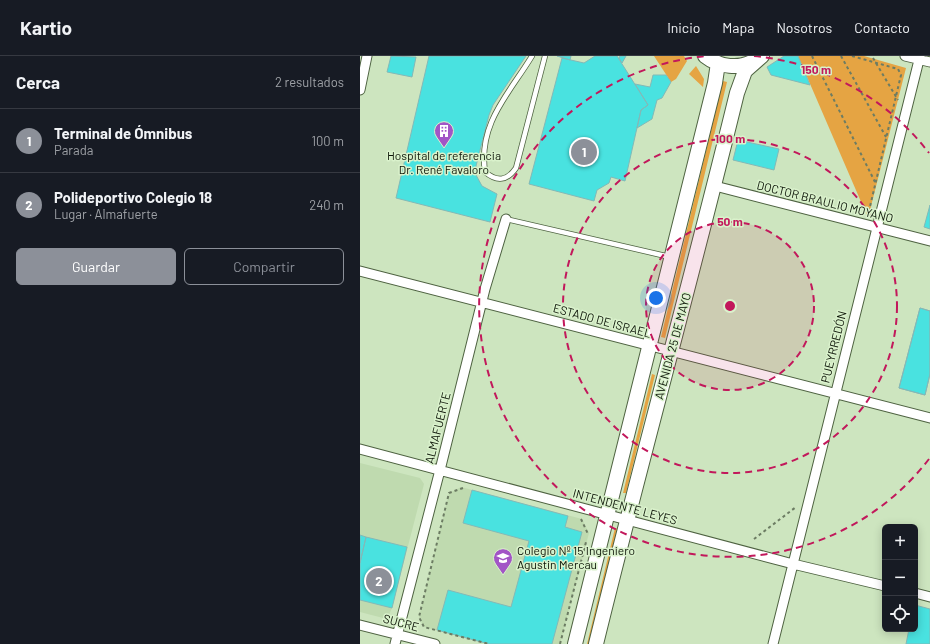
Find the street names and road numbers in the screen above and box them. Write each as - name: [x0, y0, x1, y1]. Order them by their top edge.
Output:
- street label: DOCTOR BRAULIO MOYANO: [756, 177, 895, 225]
- street label: AVENIDA 25 DE MAYO: [651, 291, 693, 401]
- street label: ESTADO DE ISRAEL: [552, 300, 653, 340]
- street label: PUEYRREDÓN: [817, 309, 849, 384]
- street label: ALMAFUERTE: [421, 391, 453, 465]
- street label: INTENDENTE LEYES: [572, 485, 679, 527]
- street label: SUCRE: [382, 611, 421, 634]

